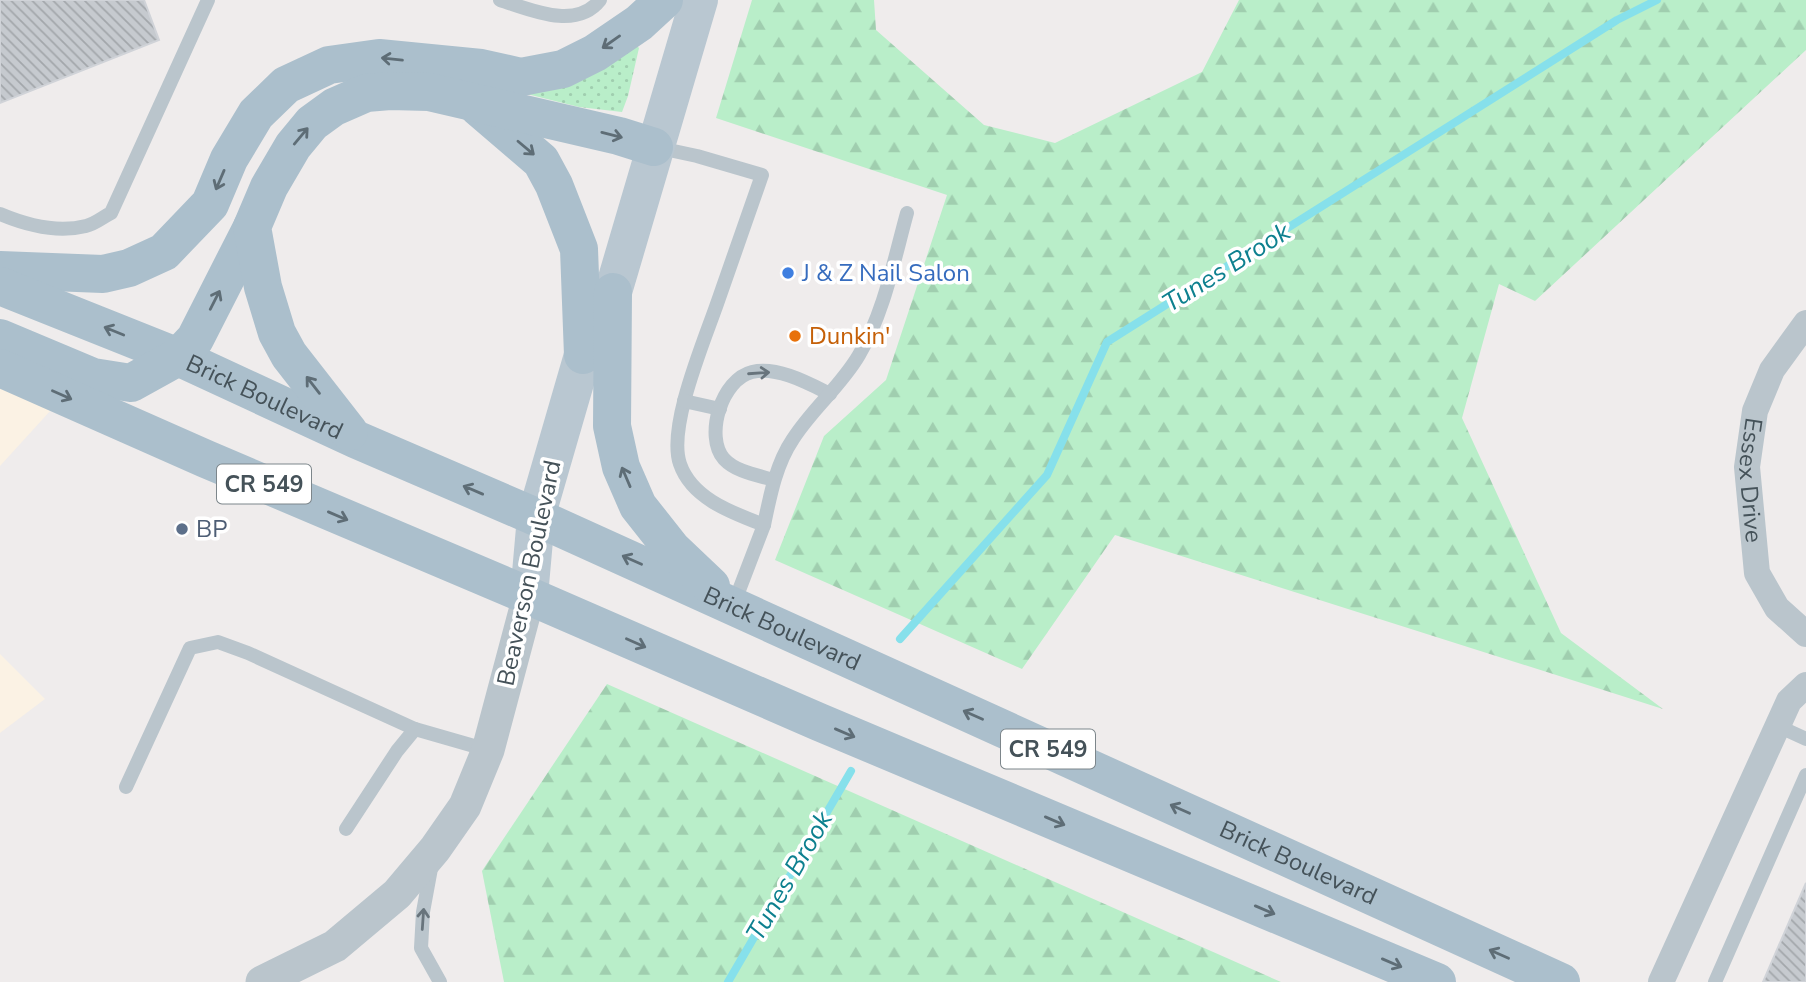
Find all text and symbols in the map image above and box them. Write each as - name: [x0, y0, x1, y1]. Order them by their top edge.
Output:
- one-way arrow: [601, 35, 621, 49]
- one-way arrow: [381, 52, 404, 65]
- one-way arrow: [293, 128, 309, 146]
- one-way arrow: [600, 129, 623, 142]
- one-way arrow: [516, 140, 534, 156]
- one-way arrow: [213, 168, 226, 190]
- water label: Tunes Brook: [1156, 214, 1298, 321]
- place label: J & Z Nail Salon: [801, 257, 970, 289]
- marker: J & Z Nail Salon: [780, 265, 796, 281]
- one-way arrow: [208, 290, 222, 311]
- place label: Dunkin': [809, 320, 890, 352]
- one-way arrow: [104, 324, 126, 337]
- marker: Dunkin': [787, 328, 803, 344]
- street label: Brick Boulevard: [181, 347, 348, 447]
- one-way arrow: [747, 366, 770, 379]
- one-way arrow: [305, 377, 320, 395]
- one-way arrow: [51, 389, 73, 402]
- street label: Essex Drive: [1731, 416, 1770, 544]
- street label: Beaverson Boulevard: [489, 457, 569, 689]
- road number: CR 549: [217, 464, 311, 504]
- one-way arrow: [618, 467, 631, 488]
- one-way arrow: [463, 483, 485, 496]
- one-way arrow: [327, 510, 349, 523]
- place label: BP: [196, 513, 227, 545]
- marker: BP: [174, 521, 190, 537]
- one-way arrow: [622, 553, 643, 566]
- street label: Brick Boulevard: [698, 579, 866, 678]
- one-way arrow: [625, 637, 646, 650]
- one-way arrow: [963, 708, 984, 721]
- one-way arrow: [834, 727, 855, 740]
- road number: CR 549: [1001, 730, 1095, 768]
- one-way arrow: [1170, 802, 1191, 815]
- water label: Tunes Brook: [738, 804, 841, 948]
- street label: Brick Boulevard: [1215, 813, 1382, 912]
- one-way arrow: [1044, 816, 1065, 829]
- one-way arrow: [1253, 904, 1275, 917]
- one-way arrow: [417, 908, 430, 931]
- one-way arrow: [1488, 947, 1510, 960]
- one-way arrow: [1381, 958, 1402, 971]

